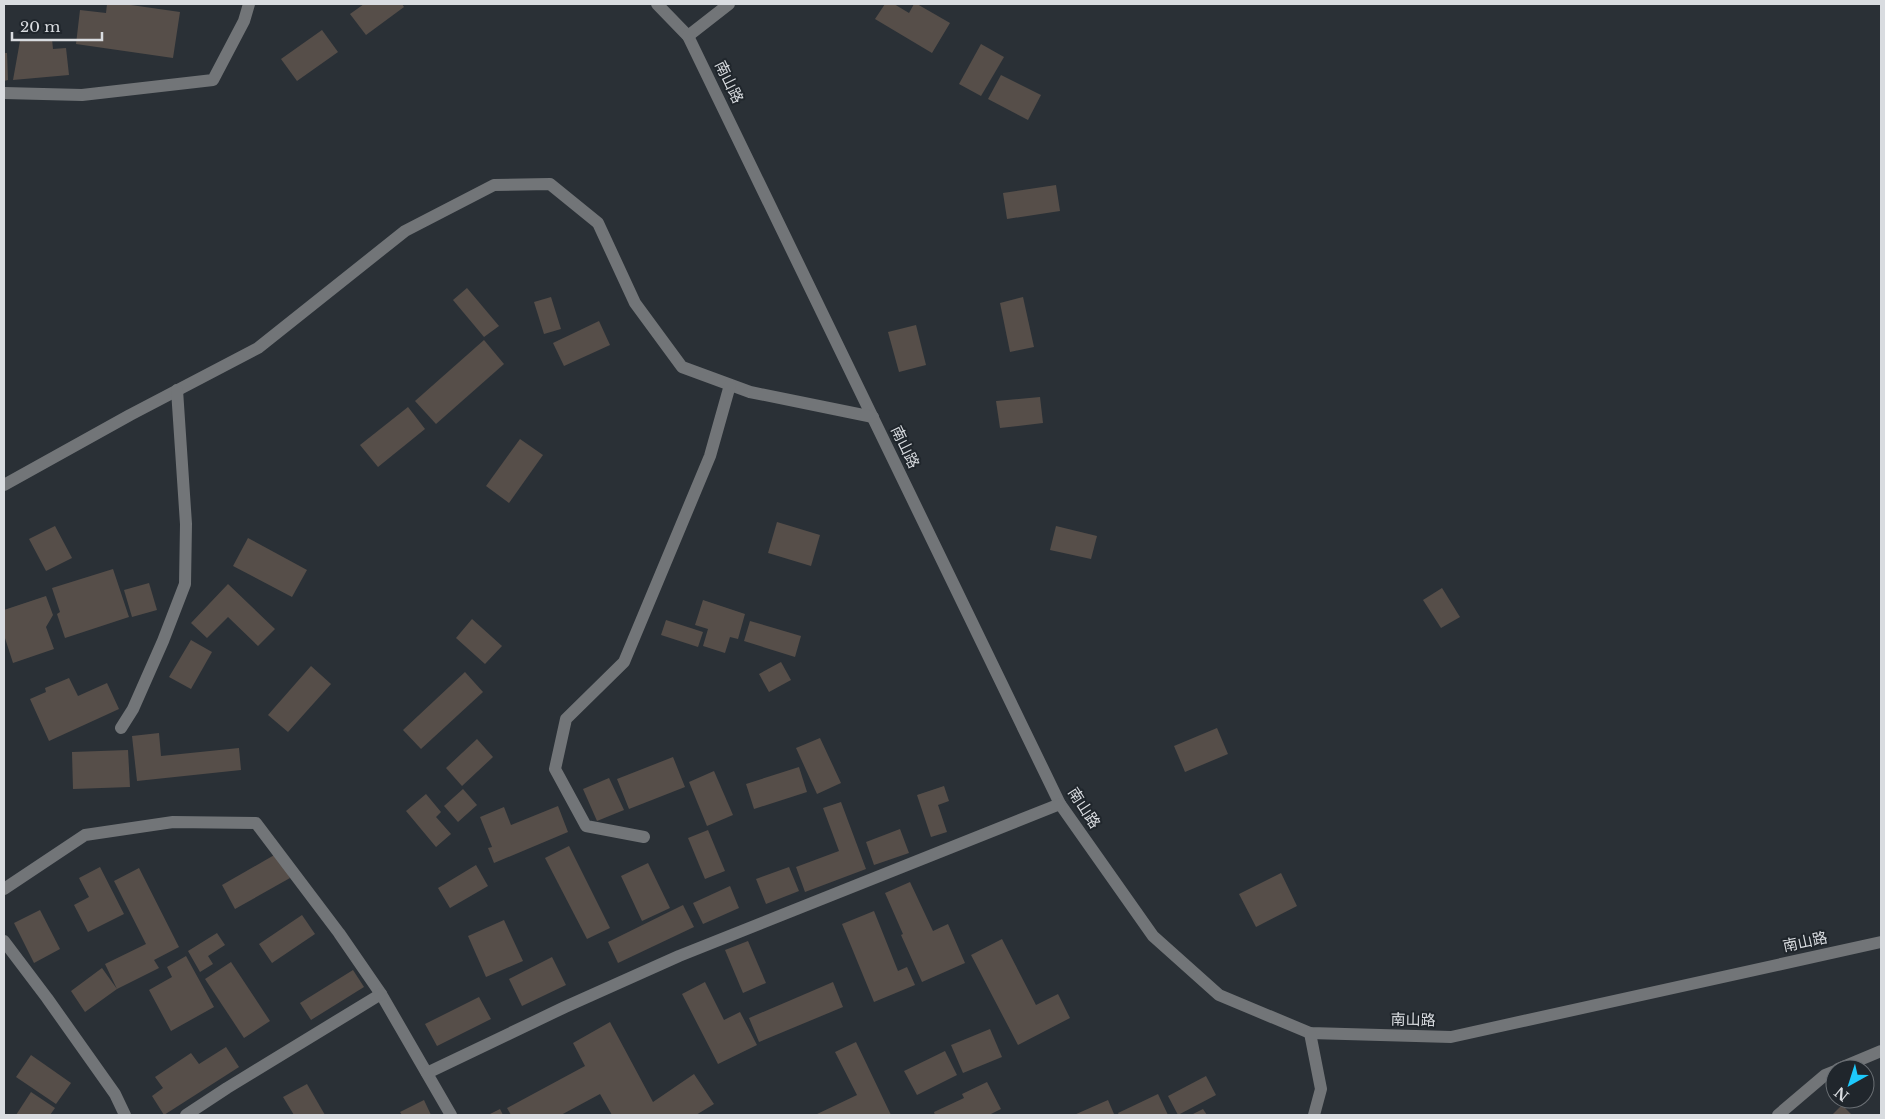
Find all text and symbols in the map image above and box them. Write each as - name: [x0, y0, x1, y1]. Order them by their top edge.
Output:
- scale bar: [12, 10, 102, 42]
- text: 20 m: [20, 17, 60, 36]
- street label: 南山路: [711, 57, 748, 106]
- street label: 南山路: [887, 422, 924, 471]
- street label: 南山路: [1064, 784, 1105, 832]
- street label: 南山路: [1781, 928, 1829, 955]
- street label: 南山路: [1390, 1010, 1436, 1029]
- north arrow: [1825, 1059, 1875, 1109]
- text: N: [1831, 1083, 1853, 1105]

